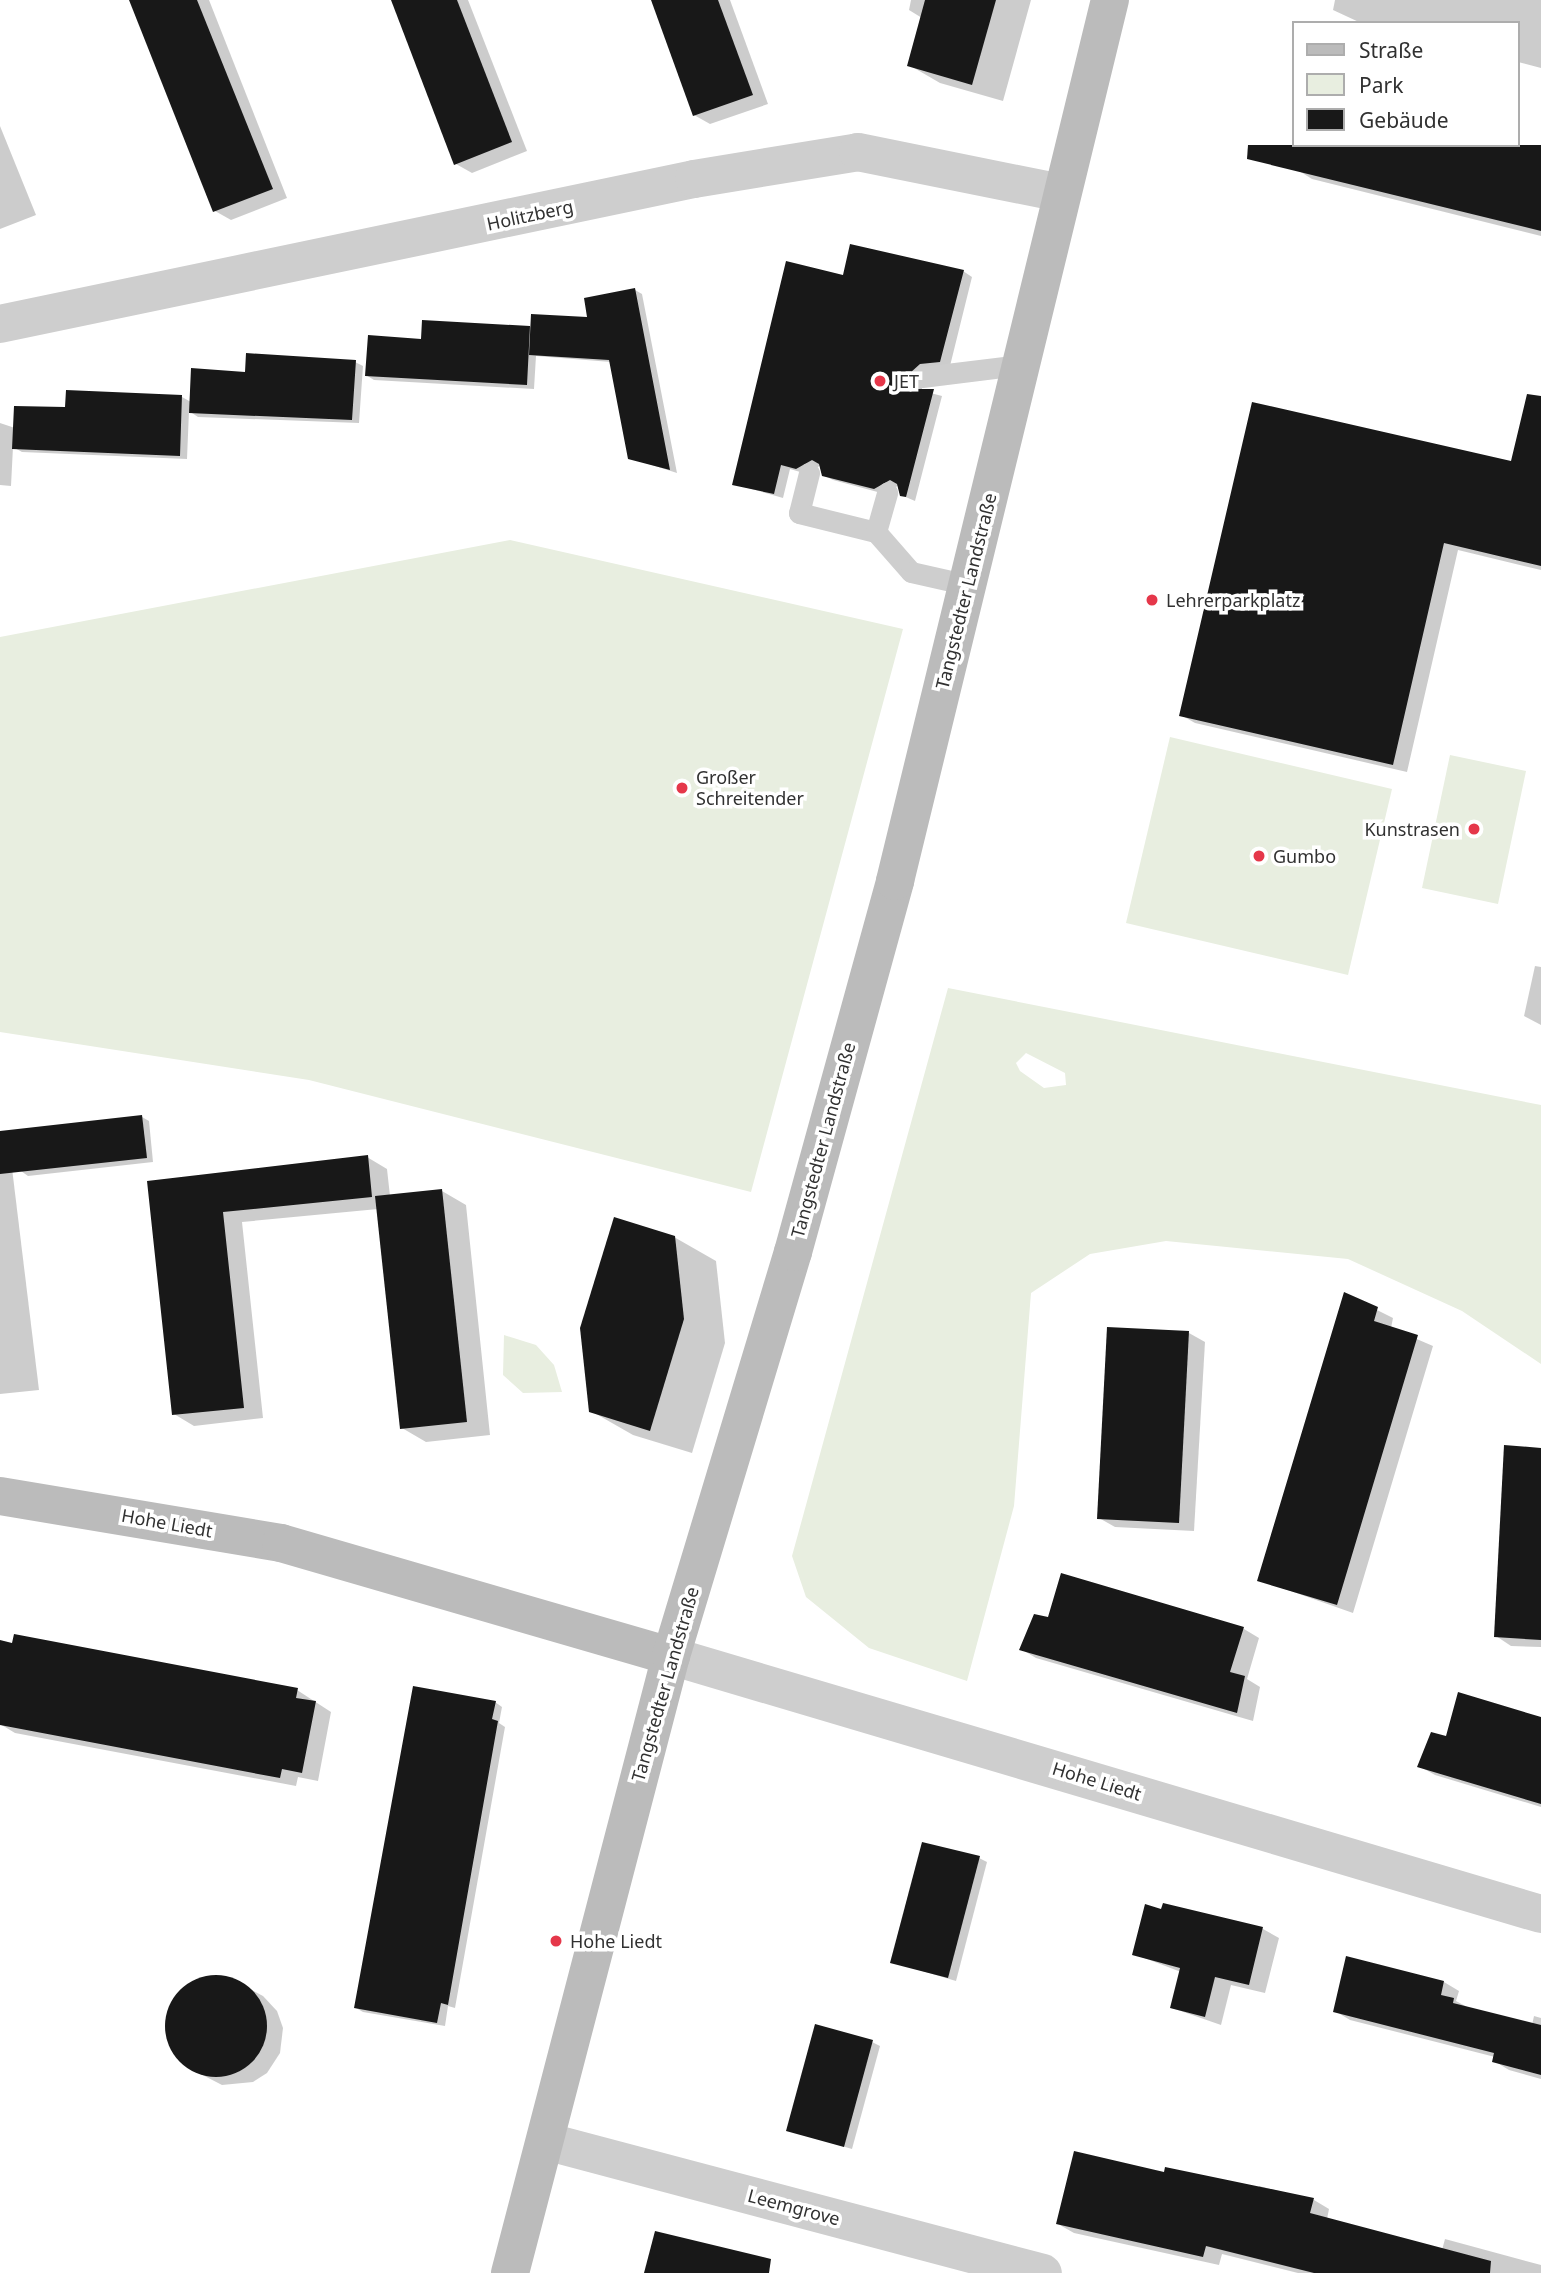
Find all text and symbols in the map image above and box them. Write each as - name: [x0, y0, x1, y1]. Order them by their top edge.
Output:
- legend: [1292, 21, 1520, 147]
- text: Straße: [1359, 36, 1423, 64]
- text: Park: [1359, 71, 1403, 99]
- text: Gebäude: [1359, 106, 1449, 134]
- street label: Holitzberg: [485, 195, 575, 235]
- place label: JET: [894, 370, 919, 392]
- marker: JET: [872, 373, 888, 389]
- street label: Tangstedter Landstraße: [931, 491, 1001, 691]
- place label: Lehrerparkplatz: [1166, 589, 1300, 611]
- marker: Lehrerparkplatz: [1144, 592, 1160, 608]
- place label: Großer Schreitender: [696, 767, 804, 810]
- marker: Großer Schreitender: [674, 780, 690, 796]
- place label: Kunstrasen: [1364, 818, 1460, 840]
- marker: Kunstrasen: [1466, 821, 1482, 837]
- place label: Gumbo: [1273, 845, 1336, 867]
- marker: Gumbo: [1251, 848, 1267, 864]
- street label: Tangstedter Landstraße: [786, 1040, 860, 1240]
- street label: Hohe Liedt: [120, 1504, 214, 1542]
- street label: Tangstedter Landstraße: [627, 1584, 703, 1784]
- street label: Hohe Liedt: [1050, 1757, 1144, 1805]
- place label: Hohe Liedt: [570, 1930, 662, 1952]
- marker: Hohe Liedt: [548, 1933, 564, 1949]
- street label: Leemgrove: [746, 2184, 842, 2230]

